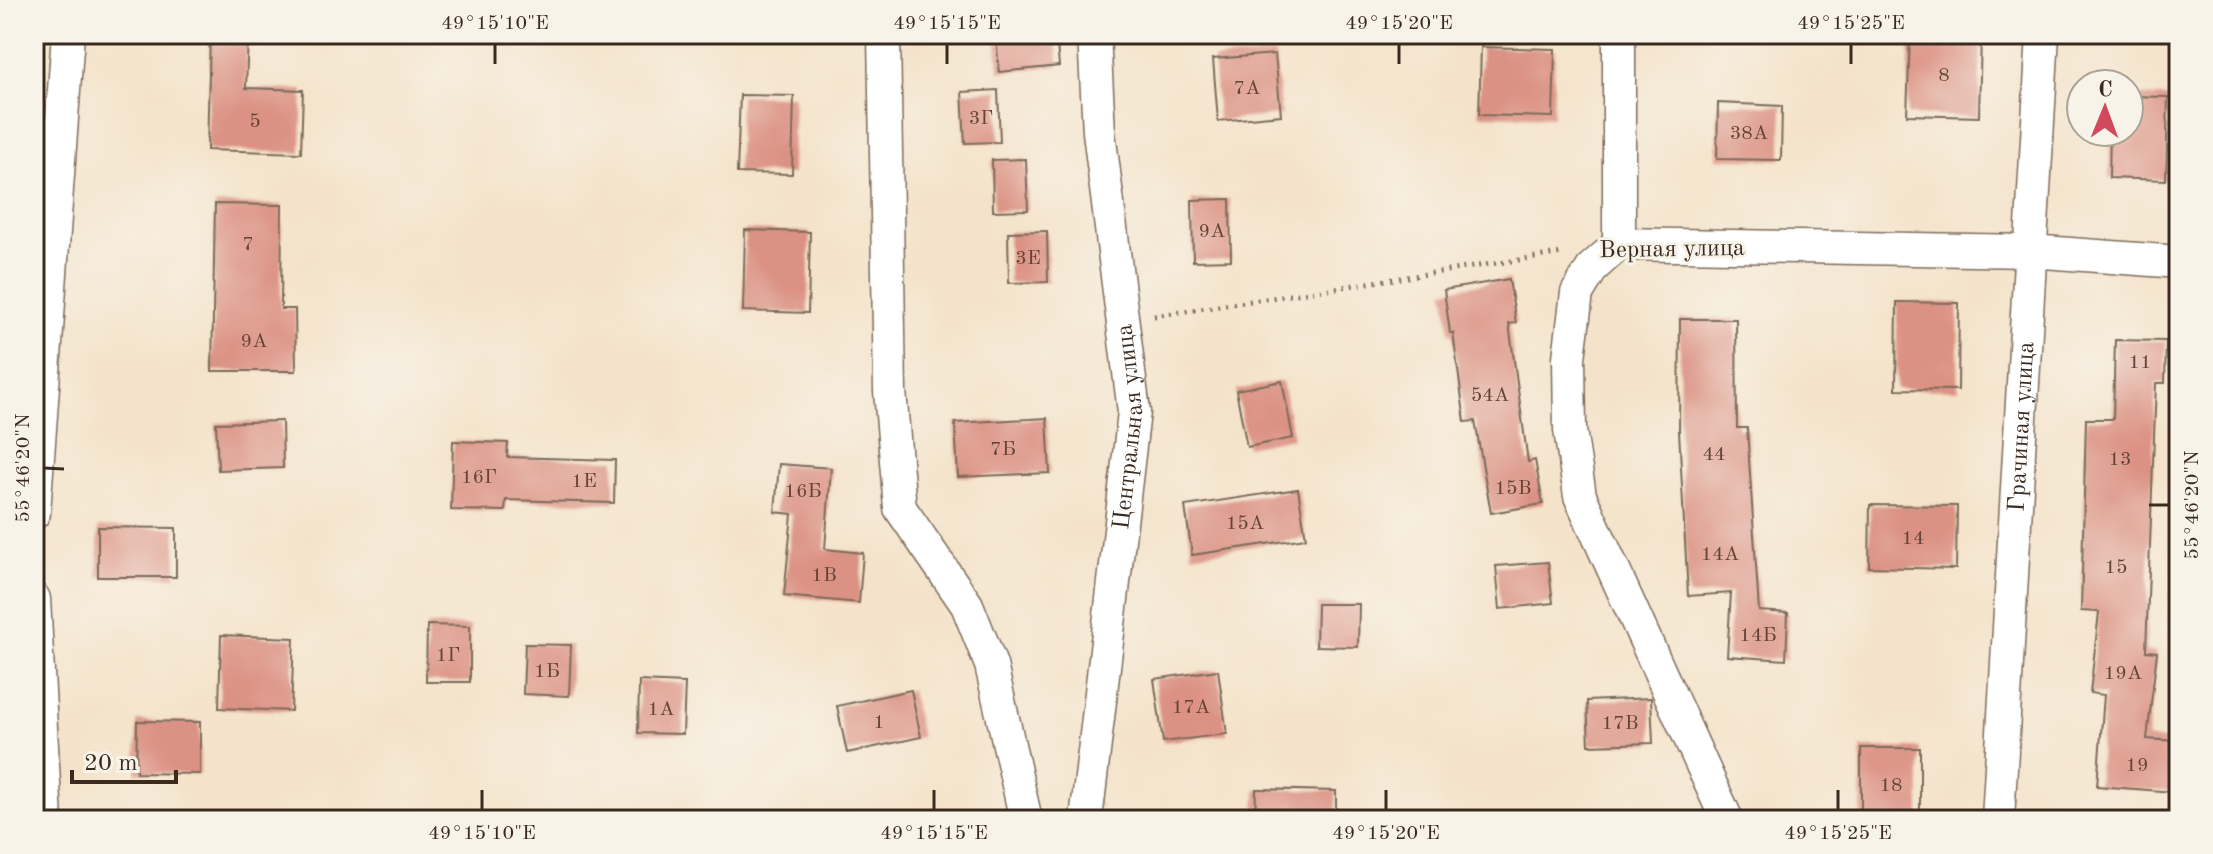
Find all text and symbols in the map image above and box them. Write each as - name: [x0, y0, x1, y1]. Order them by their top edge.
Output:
- text: 49°15'10"E: [441, 14, 549, 34]
- text: 49°15'15"E: [893, 14, 1001, 34]
- text: 49°15'20"E: [1345, 14, 1453, 34]
- text: 49°15'25"E: [1797, 14, 1905, 34]
- house number: 8: [1938, 66, 1950, 86]
- north arrow: [2065, 68, 2145, 148]
- house number: 7А: [1234, 79, 1260, 99]
- text: С: [2098, 79, 2113, 101]
- house number: 3Г: [969, 109, 993, 129]
- house number: 5: [249, 112, 261, 132]
- house number: 38А: [1730, 124, 1768, 144]
- house number: 9А: [1199, 222, 1225, 242]
- house number: 7: [242, 235, 254, 255]
- street label: Верная улица: [1599, 237, 1745, 263]
- house number: 3Е: [1015, 249, 1041, 269]
- street label: Центральная улица: [1110, 322, 1148, 531]
- house number: 9А: [241, 332, 267, 352]
- street label: Грачиная улица: [2006, 341, 2039, 513]
- house number: 11: [2128, 353, 2152, 373]
- house number: 54А: [1471, 386, 1509, 406]
- text: 55°46'20"N: [14, 413, 34, 523]
- house number: 7Б: [990, 440, 1016, 460]
- house number: 44: [1702, 445, 1726, 465]
- house number: 13: [2108, 450, 2132, 470]
- text: 55°46'20"N: [2183, 450, 2203, 560]
- house number: 16Г: [461, 468, 497, 488]
- house number: 1Е: [571, 472, 597, 492]
- house number: 15В: [1495, 479, 1532, 499]
- house number: 16Б: [784, 482, 822, 502]
- house number: 15А: [1226, 514, 1264, 534]
- house number: 14: [1901, 529, 1925, 549]
- house number: 14А: [1701, 545, 1739, 565]
- house number: 15: [2104, 558, 2128, 578]
- house number: 1В: [811, 566, 837, 586]
- house number: 14Б: [1739, 626, 1777, 646]
- house number: 1Г: [436, 646, 460, 666]
- house number: 1Б: [534, 662, 560, 682]
- house number: 19А: [2104, 664, 2142, 684]
- house number: 17А: [1172, 698, 1210, 718]
- house number: 1А: [648, 700, 674, 720]
- house number: 1: [873, 713, 885, 733]
- house number: 17В: [1602, 714, 1639, 734]
- scale bar: [72, 734, 176, 784]
- text: 20 m: [84, 752, 138, 776]
- house number: 19: [2125, 756, 2149, 776]
- house number: 18: [1879, 776, 1903, 796]
- text: 49°15'10"E: [428, 824, 536, 844]
- text: 49°15'15"E: [880, 824, 988, 844]
- text: 49°15'20"E: [1332, 824, 1440, 844]
- text: 49°15'25"E: [1784, 824, 1892, 844]

